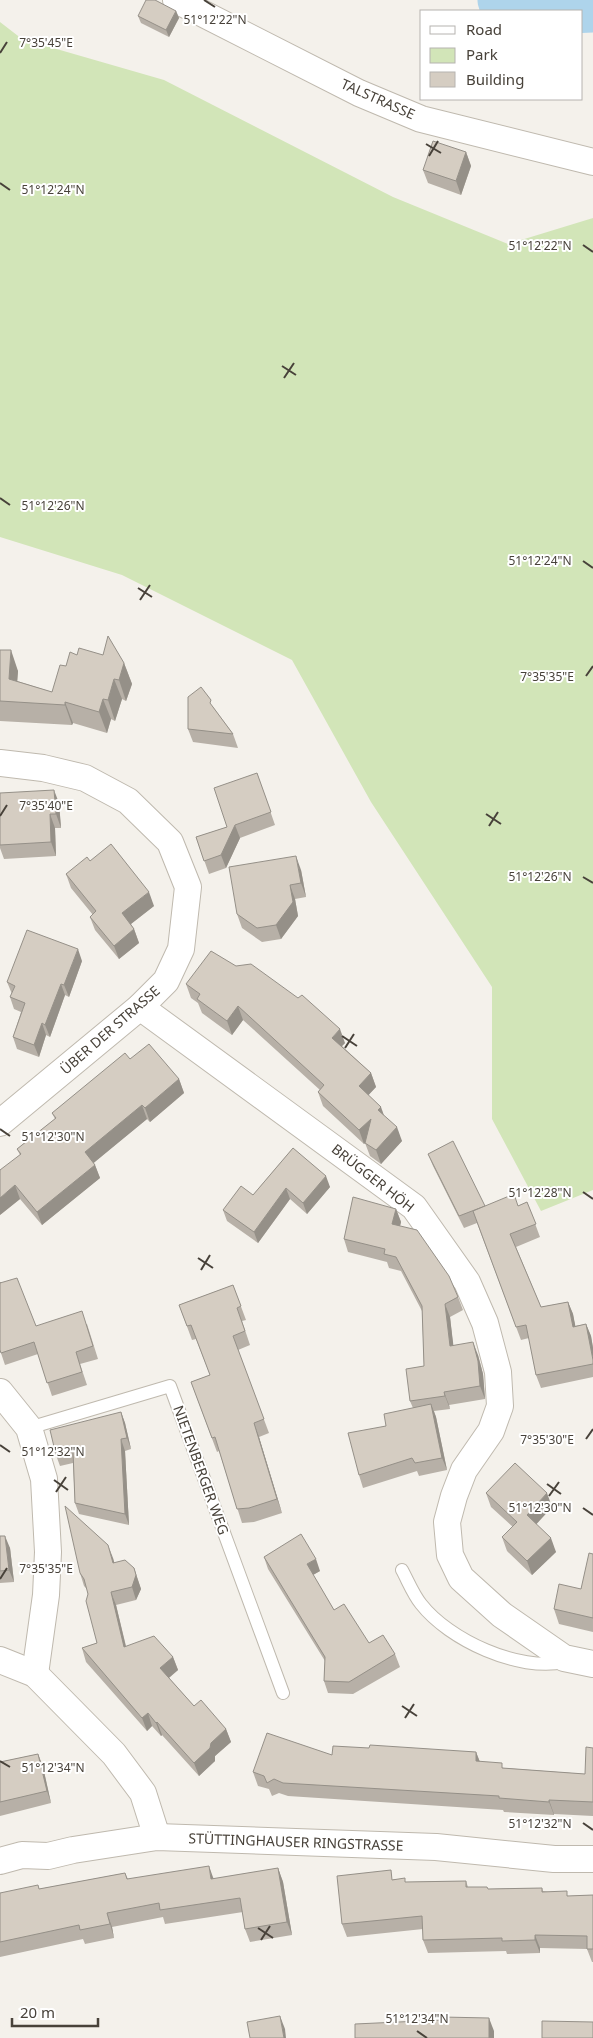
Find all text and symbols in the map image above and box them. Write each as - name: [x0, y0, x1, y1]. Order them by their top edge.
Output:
- legend: [420, 10, 583, 100]
- text: 51°12'22"N: [183, 11, 247, 28]
- text: Road: [466, 19, 502, 39]
- text: 7°35'45"E: [19, 34, 73, 51]
- text: Park: [466, 44, 498, 64]
- text: Building: [466, 69, 524, 89]
- street label: TALSTRASSE: [338, 74, 418, 123]
- text: 51°12'24"N: [21, 181, 85, 198]
- text: 51°12'22"N: [508, 237, 572, 254]
- text: 51°12'26"N: [21, 497, 85, 514]
- text: 51°12'24"N: [508, 552, 572, 569]
- text: 7°35'35"E: [520, 668, 574, 685]
- text: 7°35'40"E: [19, 797, 73, 814]
- text: 51°12'26"N: [508, 868, 572, 885]
- street label: ÜBER DER STRASSE: [56, 981, 163, 1078]
- text: 51°12'30"N: [21, 1128, 85, 1145]
- street label: BRÜGGER HÖH: [328, 1139, 419, 1216]
- text: 51°12'28"N: [508, 1184, 572, 1201]
- street label: NIETENBERGER WEG: [169, 1403, 234, 1537]
- text: 7°35'30"E: [520, 1431, 574, 1448]
- text: 51°12'32"N: [21, 1443, 85, 1460]
- text: 51°12'30"N: [508, 1499, 572, 1516]
- text: 7°35'35"E: [19, 1560, 73, 1577]
- text: 51°12'34"N: [21, 1759, 85, 1776]
- text: 51°12'32"N: [508, 1815, 572, 1832]
- street label: STÜTTINGHAUSER RINGSTRASSE: [188, 1828, 404, 1855]
- scale bar: [12, 1996, 99, 2028]
- text: 20 m: [20, 2002, 55, 2022]
- text: 51°12'34"N: [385, 2010, 449, 2027]

